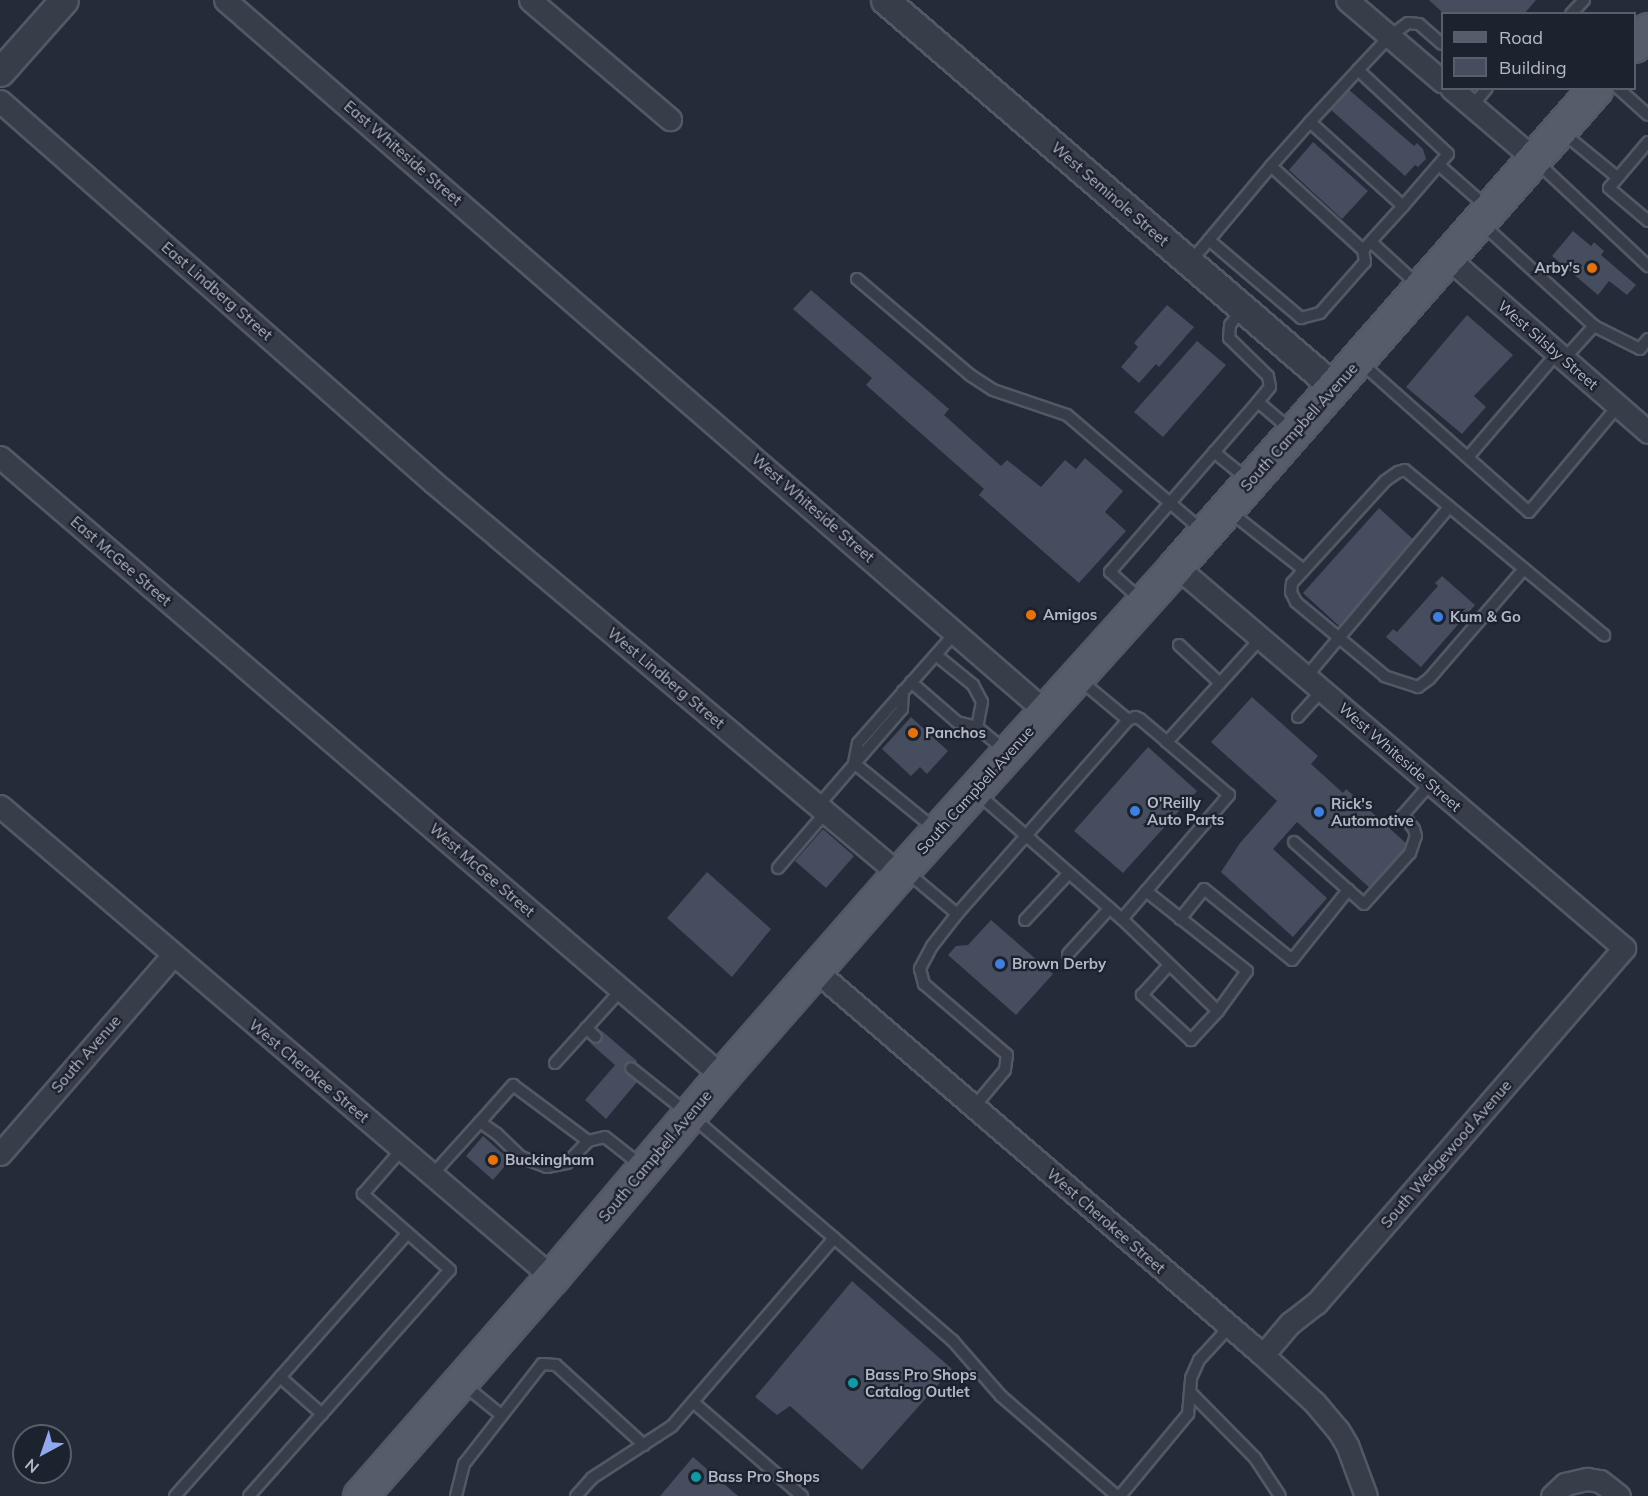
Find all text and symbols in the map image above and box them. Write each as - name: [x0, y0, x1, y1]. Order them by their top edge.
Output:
- legend: [1441, 12, 1636, 90]
- text: Road: [1499, 26, 1543, 49]
- text: Building: [1499, 56, 1567, 79]
- street label: East Whiteside Street: [340, 97, 466, 209]
- street label: West Seminole Street: [1048, 138, 1172, 250]
- street label: East Lindberg Street: [158, 238, 276, 344]
- place label: Arby's: [1534, 259, 1580, 277]
- marker: Arby's: [1585, 261, 1599, 275]
- street label: West Silsby Street: [1494, 297, 1602, 393]
- street label: South Campbell Avenue: [1237, 359, 1361, 495]
- street label: West Whiteside Street: [748, 450, 878, 566]
- street label: East McGee Street: [67, 512, 175, 610]
- place label: Amigos: [1043, 606, 1097, 624]
- marker: Amigos: [1024, 608, 1038, 622]
- place label: Kum & Go: [1450, 608, 1521, 626]
- marker: Kum & Go: [1431, 610, 1445, 624]
- street label: West Lindberg Street: [604, 624, 728, 732]
- street label: West Whiteside Street: [1335, 699, 1465, 815]
- street label: South Campbell Avenue: [913, 722, 1037, 858]
- place label: Panchos: [925, 724, 986, 742]
- marker: Panchos: [906, 726, 920, 740]
- place label: O'Reilly Auto Parts: [1147, 793, 1224, 828]
- place label: Rick's Automotive: [1331, 794, 1414, 829]
- marker: O'Reilly Auto Parts: [1128, 804, 1142, 818]
- marker: Rick's Automotive: [1312, 805, 1326, 819]
- street label: West McGee Street: [426, 819, 538, 921]
- place label: Brown Derby: [1012, 955, 1106, 973]
- marker: Brown Derby: [993, 957, 1007, 971]
- street label: South Avenue: [47, 1012, 125, 1096]
- street label: West Cherokee Street: [245, 1016, 373, 1126]
- street label: South Wedgewood Avenue: [1377, 1076, 1515, 1232]
- street label: South Campbell Avenue: [595, 1087, 715, 1225]
- place label: Buckingham: [505, 1151, 594, 1169]
- marker: Buckingham: [486, 1153, 500, 1167]
- street label: West Cherokee Street: [1043, 1165, 1169, 1277]
- place label: Bass Pro Shops Catalog Outlet: [865, 1365, 977, 1400]
- marker: Bass Pro Shops Catalog Outlet: [846, 1376, 860, 1390]
- north arrow: [12, 1424, 72, 1484]
- text: N: [21, 1455, 43, 1478]
- place label: Bass Pro Shops: [708, 1468, 820, 1486]
- marker: Bass Pro Shops: [689, 1470, 703, 1484]

